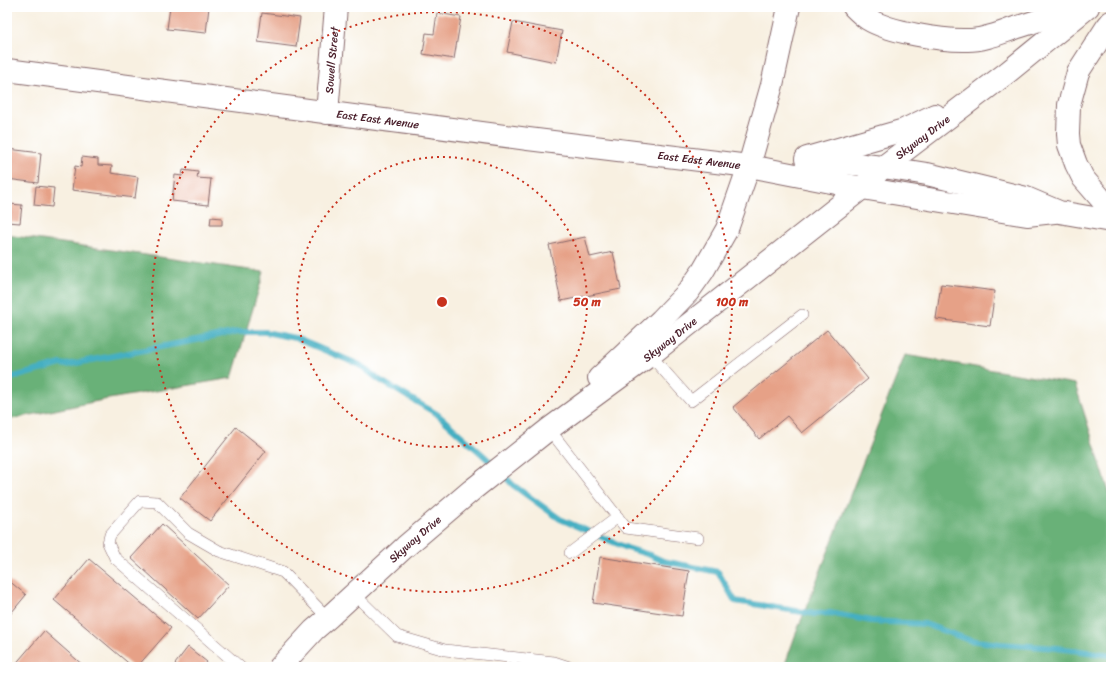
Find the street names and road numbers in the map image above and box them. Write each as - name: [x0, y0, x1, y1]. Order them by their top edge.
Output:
- street label: Sowell Street: [320, 26, 344, 94]
- street label: East East Avenue: [335, 105, 421, 135]
- street label: Skyway Drive: [891, 110, 955, 165]
- street label: East East Avenue: [657, 146, 742, 175]
- street label: Skyway Drive: [639, 312, 702, 367]
- street label: Skyway Drive: [384, 511, 446, 568]

